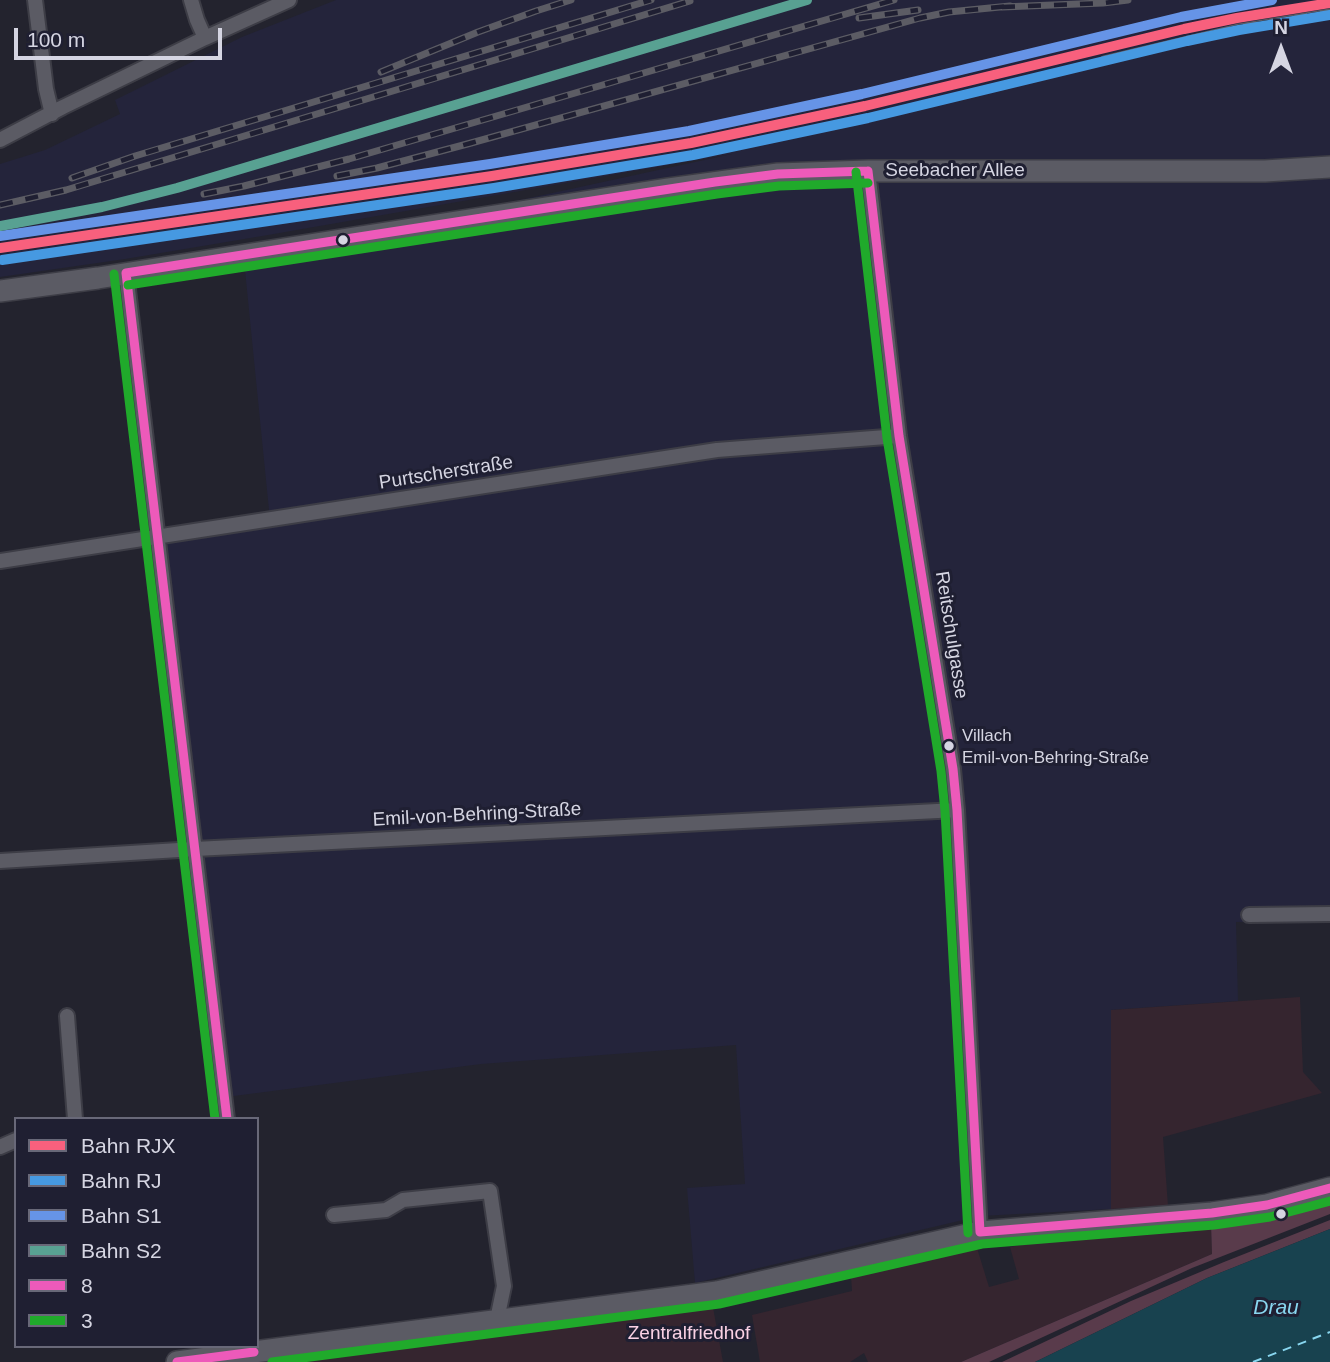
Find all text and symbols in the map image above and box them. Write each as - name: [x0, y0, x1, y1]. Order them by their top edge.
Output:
- scale bar: [18, 14, 226, 58]
- north arrow: [1246, 14, 1316, 84]
- text: N: [1274, 17, 1288, 38]
- text: 100 m: [27, 28, 85, 51]
- street label: Seebacher Allee: [885, 160, 1025, 182]
- unlabelled marker: [336, 233, 350, 247]
- street label: Purtscherstraße: [377, 451, 515, 495]
- street label: Reitschulgasse: [930, 570, 972, 700]
- place label: Villach Emil-von-Behring-Straße: [962, 726, 1149, 766]
- marker: Villach Emil-von-Behring-Straße: [942, 739, 956, 753]
- street label: Emil-von-Behring-Straße: [372, 798, 582, 832]
- legend: [14, 1117, 259, 1348]
- text: Bahn RJX: [81, 1134, 176, 1157]
- text: Bahn RJ: [81, 1169, 162, 1192]
- text: Bahn S1: [81, 1204, 162, 1227]
- unlabelled marker: [1274, 1207, 1288, 1221]
- text: Bahn S2: [81, 1239, 162, 1262]
- text: 8: [81, 1274, 93, 1297]
- water label: Drau: [1253, 1295, 1299, 1321]
- text: 3: [81, 1309, 93, 1332]
- park label: Zentralfriedhof: [628, 1323, 750, 1345]

